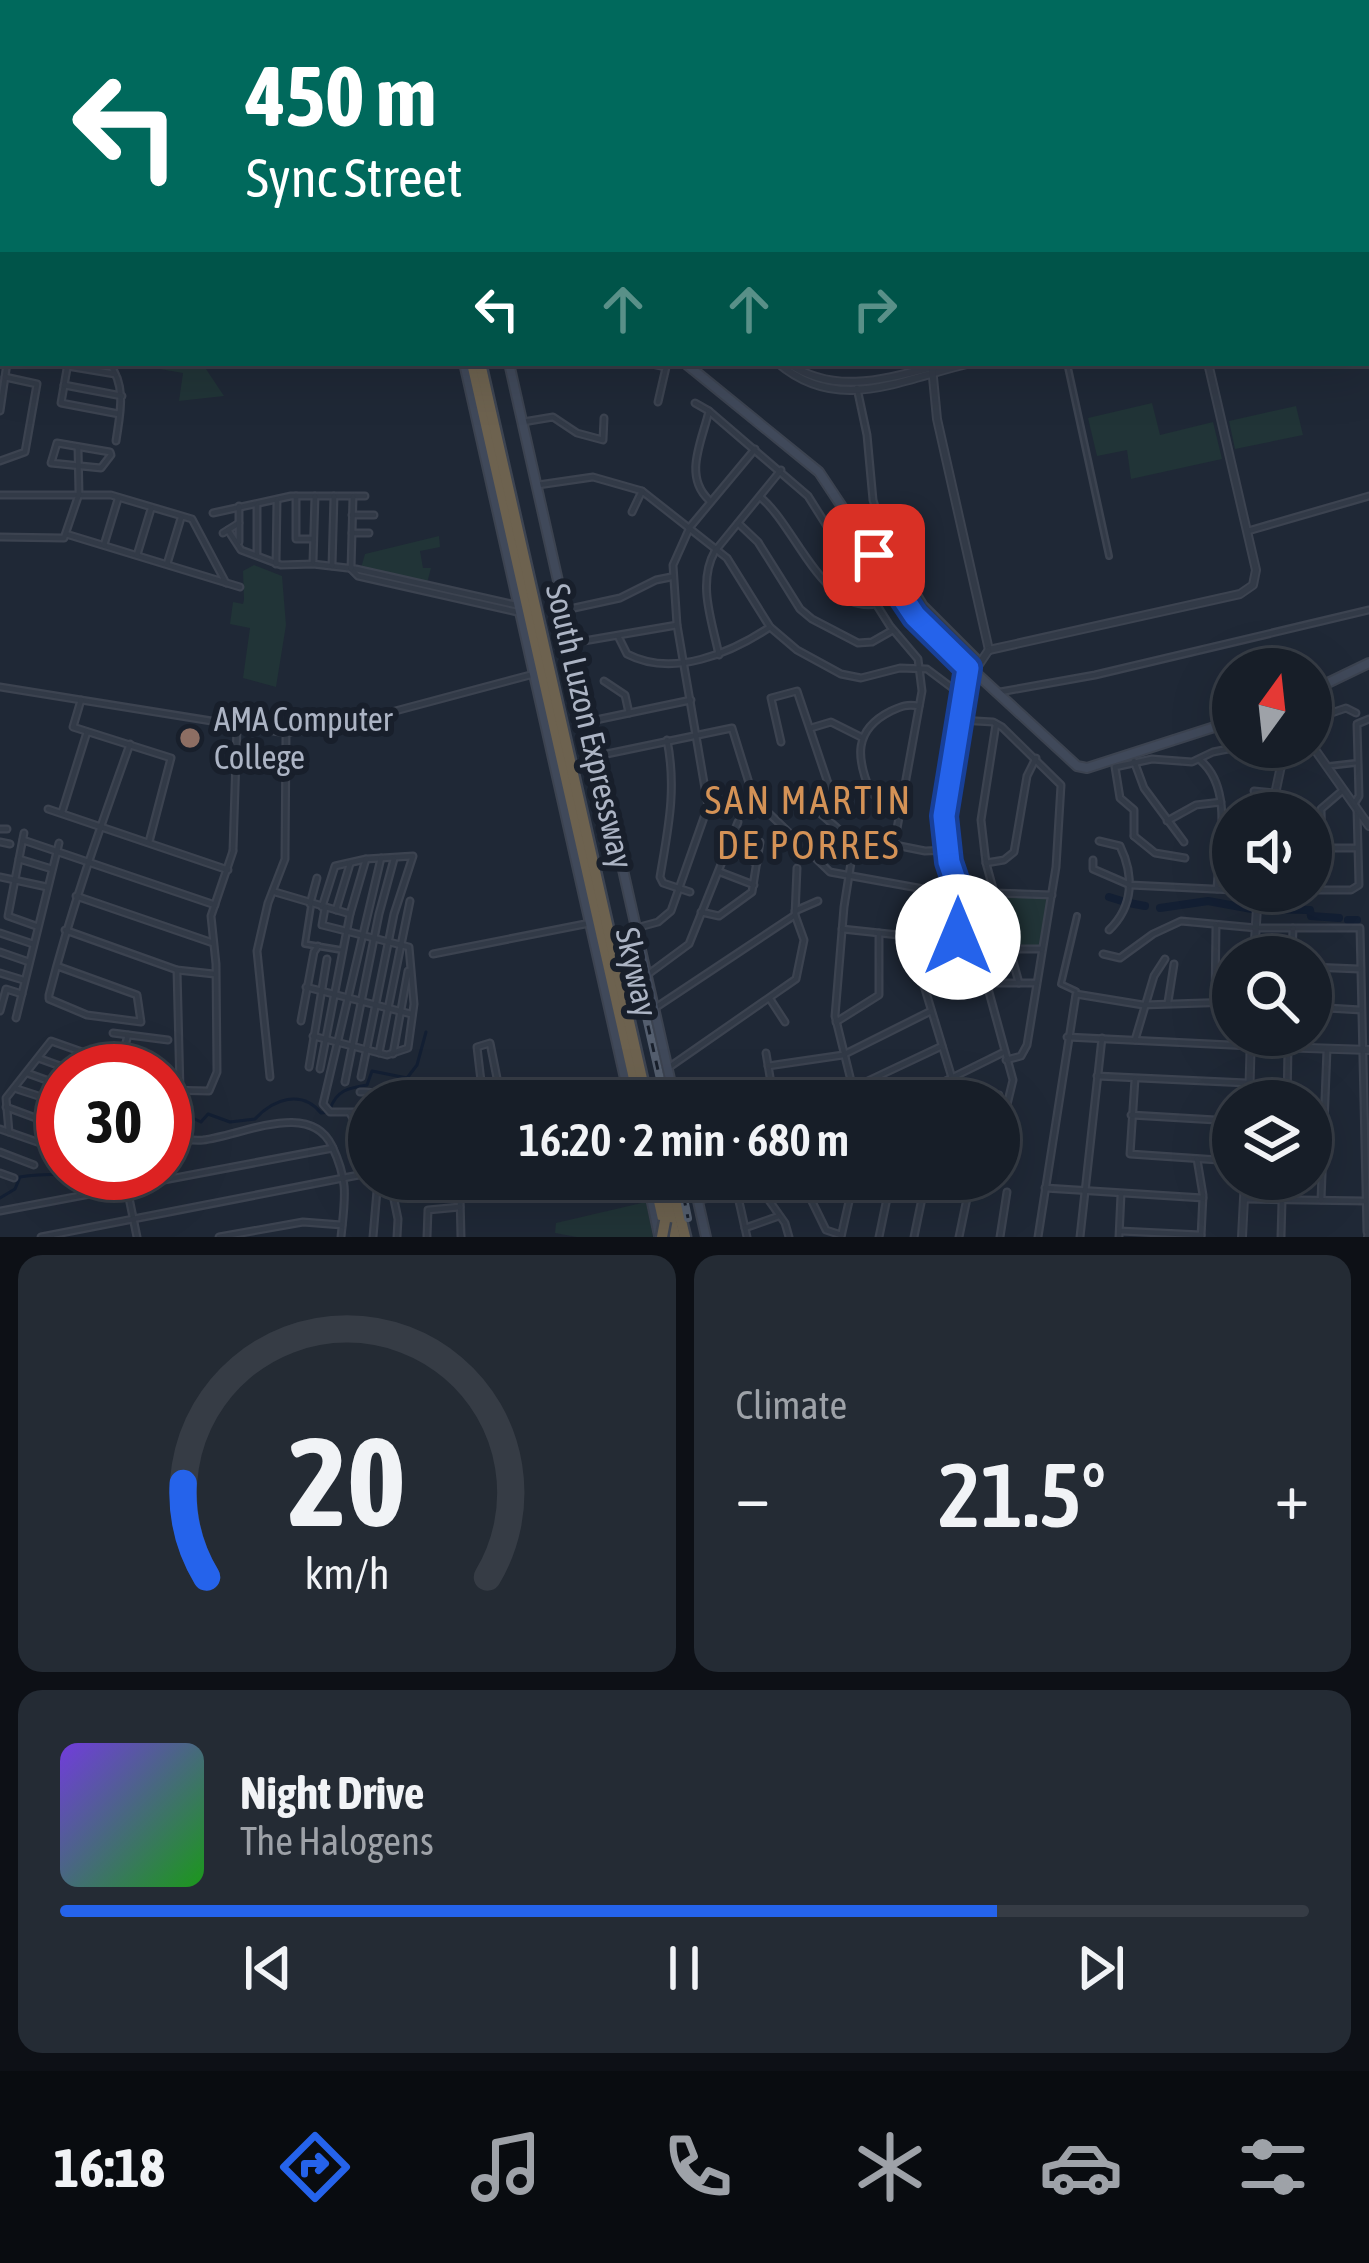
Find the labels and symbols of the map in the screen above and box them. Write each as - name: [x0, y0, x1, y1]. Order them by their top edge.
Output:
- pin: [823, 504, 925, 606]
- street label: South Luzon Expressway: [539, 580, 641, 872]
- north arrow: [1212, 648, 1332, 768]
- place label: AMA Computer College: [214, 700, 394, 776]
- marker: AMA Computer College: [177, 725, 203, 751]
- district label: SAN MARTIN DE PORRES: [705, 778, 913, 867]
- position arrow: [895, 874, 1021, 1000]
- street label: Skyway: [608, 924, 666, 1020]
- speed limit sign: 30: [36, 1044, 192, 1200]

